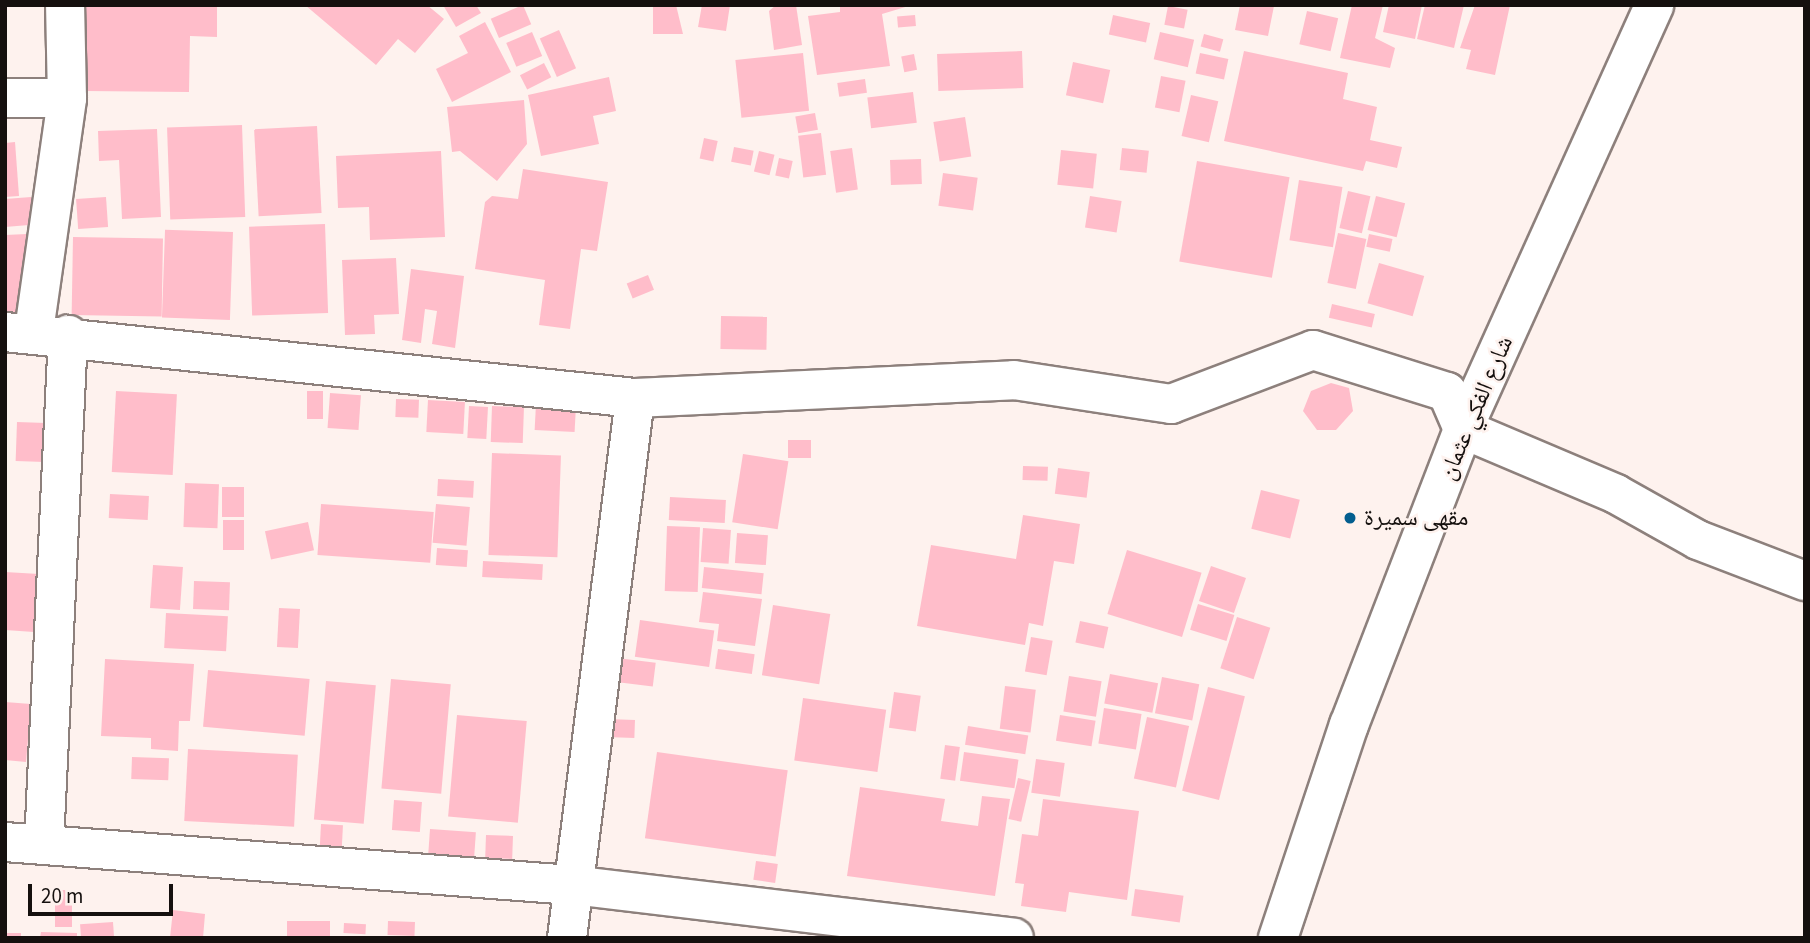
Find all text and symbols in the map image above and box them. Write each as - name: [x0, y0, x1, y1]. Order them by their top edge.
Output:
- street label: شارع الفكي عثمان: [1433, 332, 1519, 484]
- place label: مقهى سميرة: [1364, 504, 1468, 532]
- marker: مقهى سميرة: [1342, 510, 1358, 526]
- scale bar: [32, 870, 177, 914]
- text: 20 m: [41, 881, 83, 911]

